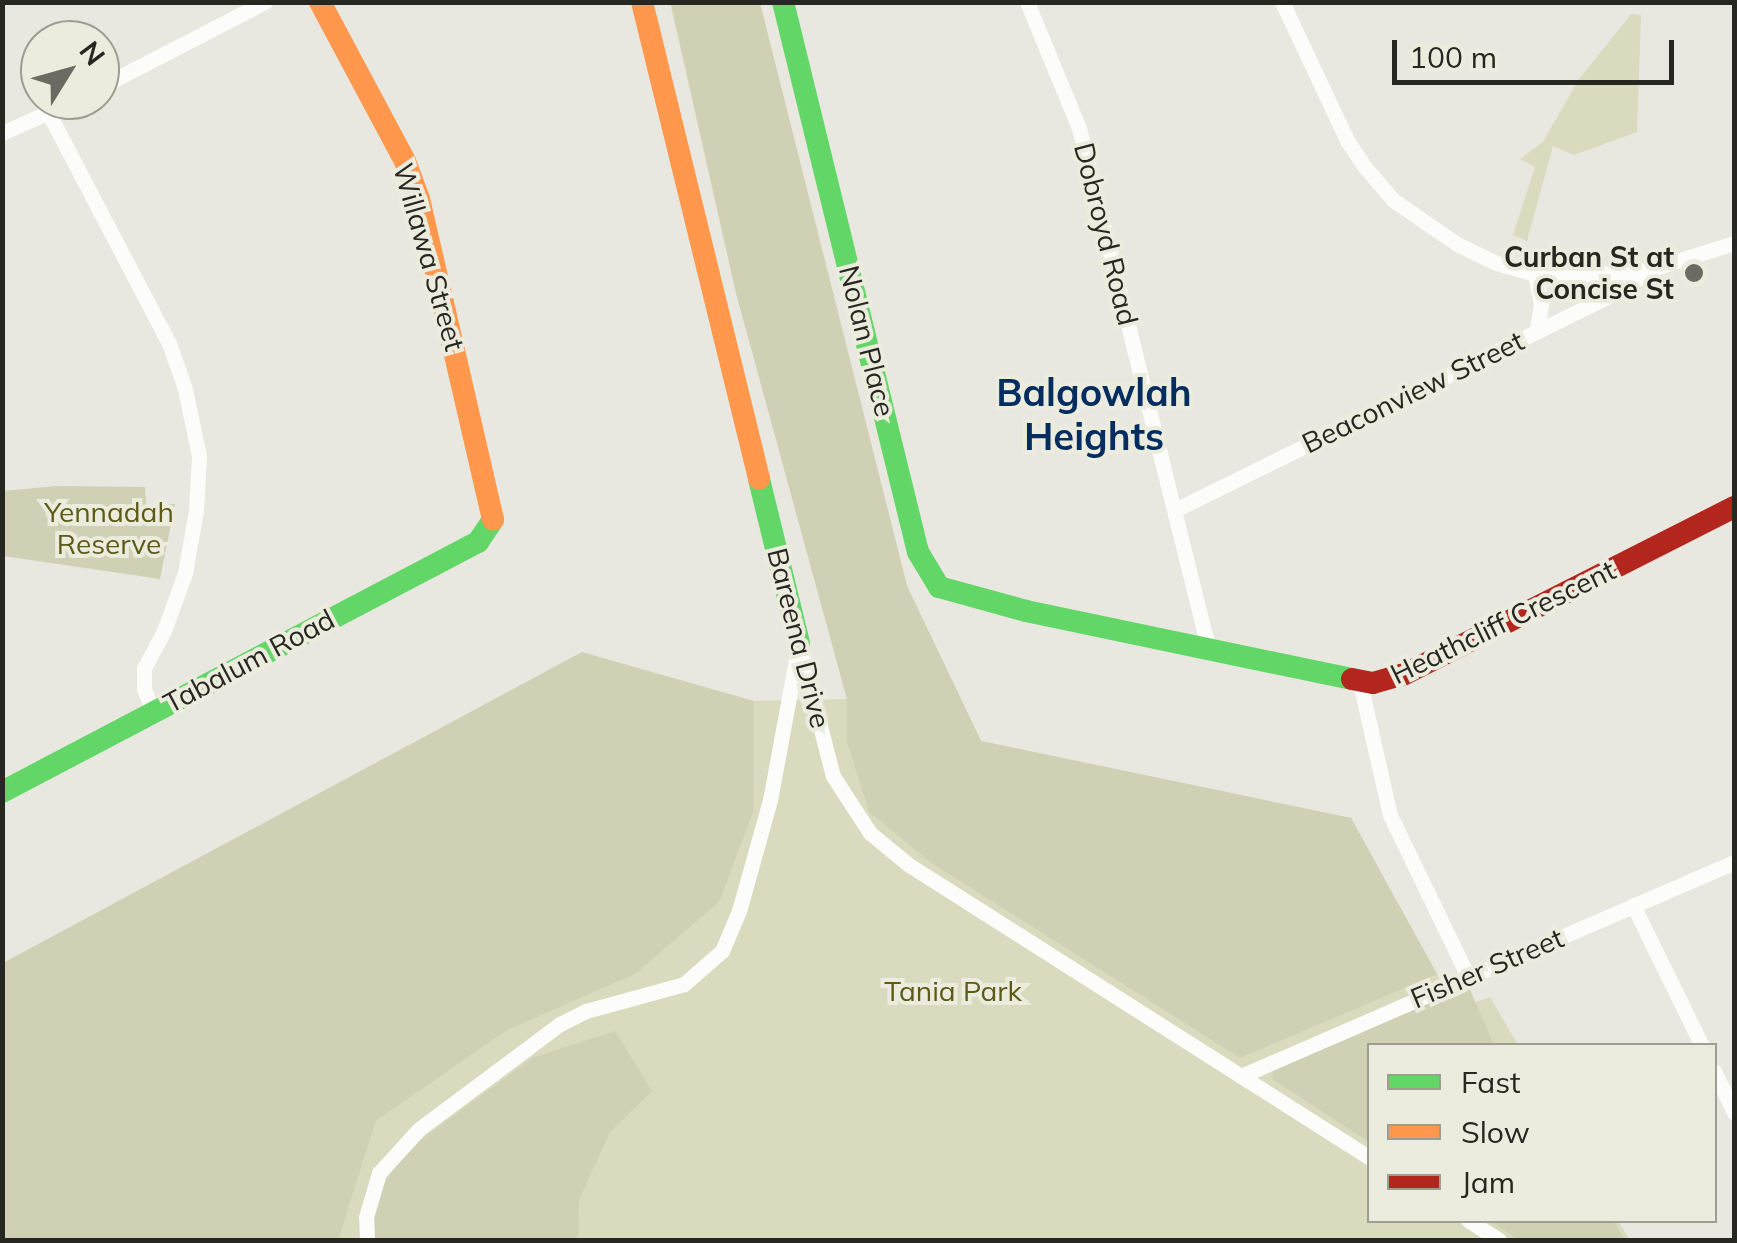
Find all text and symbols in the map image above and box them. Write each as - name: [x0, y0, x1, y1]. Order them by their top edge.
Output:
- north arrow: [20, 20, 120, 120]
- scale bar: [1397, 20, 1680, 82]
- text: N: [72, 34, 113, 72]
- text: 100 m: [1409, 38, 1497, 76]
- street label: Dobroyd Road: [1067, 139, 1145, 329]
- street label: Willawa Street: [386, 159, 472, 355]
- place label: Curban St at Concise St: [1504, 240, 1674, 306]
- street label: Nolan Place: [832, 262, 902, 420]
- marker: Curban St at Concise St: [1683, 262, 1705, 284]
- street label: Beaconview Street: [1297, 324, 1529, 460]
- district label: Balgowlah Heights: [996, 370, 1192, 459]
- park label: Yennadah Reserve: [44, 495, 174, 561]
- street label: Bareena Drive: [760, 544, 838, 732]
- street label: Heathcliff Crescent: [1385, 553, 1621, 691]
- street label: Tabalum Road: [158, 602, 340, 720]
- street label: Fisher Street: [1405, 921, 1569, 1015]
- park label: Tania Park: [884, 974, 1022, 1008]
- legend: [1367, 1043, 1717, 1223]
- text: Fast: [1461, 1063, 1521, 1101]
- text: Slow: [1461, 1113, 1530, 1151]
- text: Jam: [1461, 1163, 1515, 1201]

